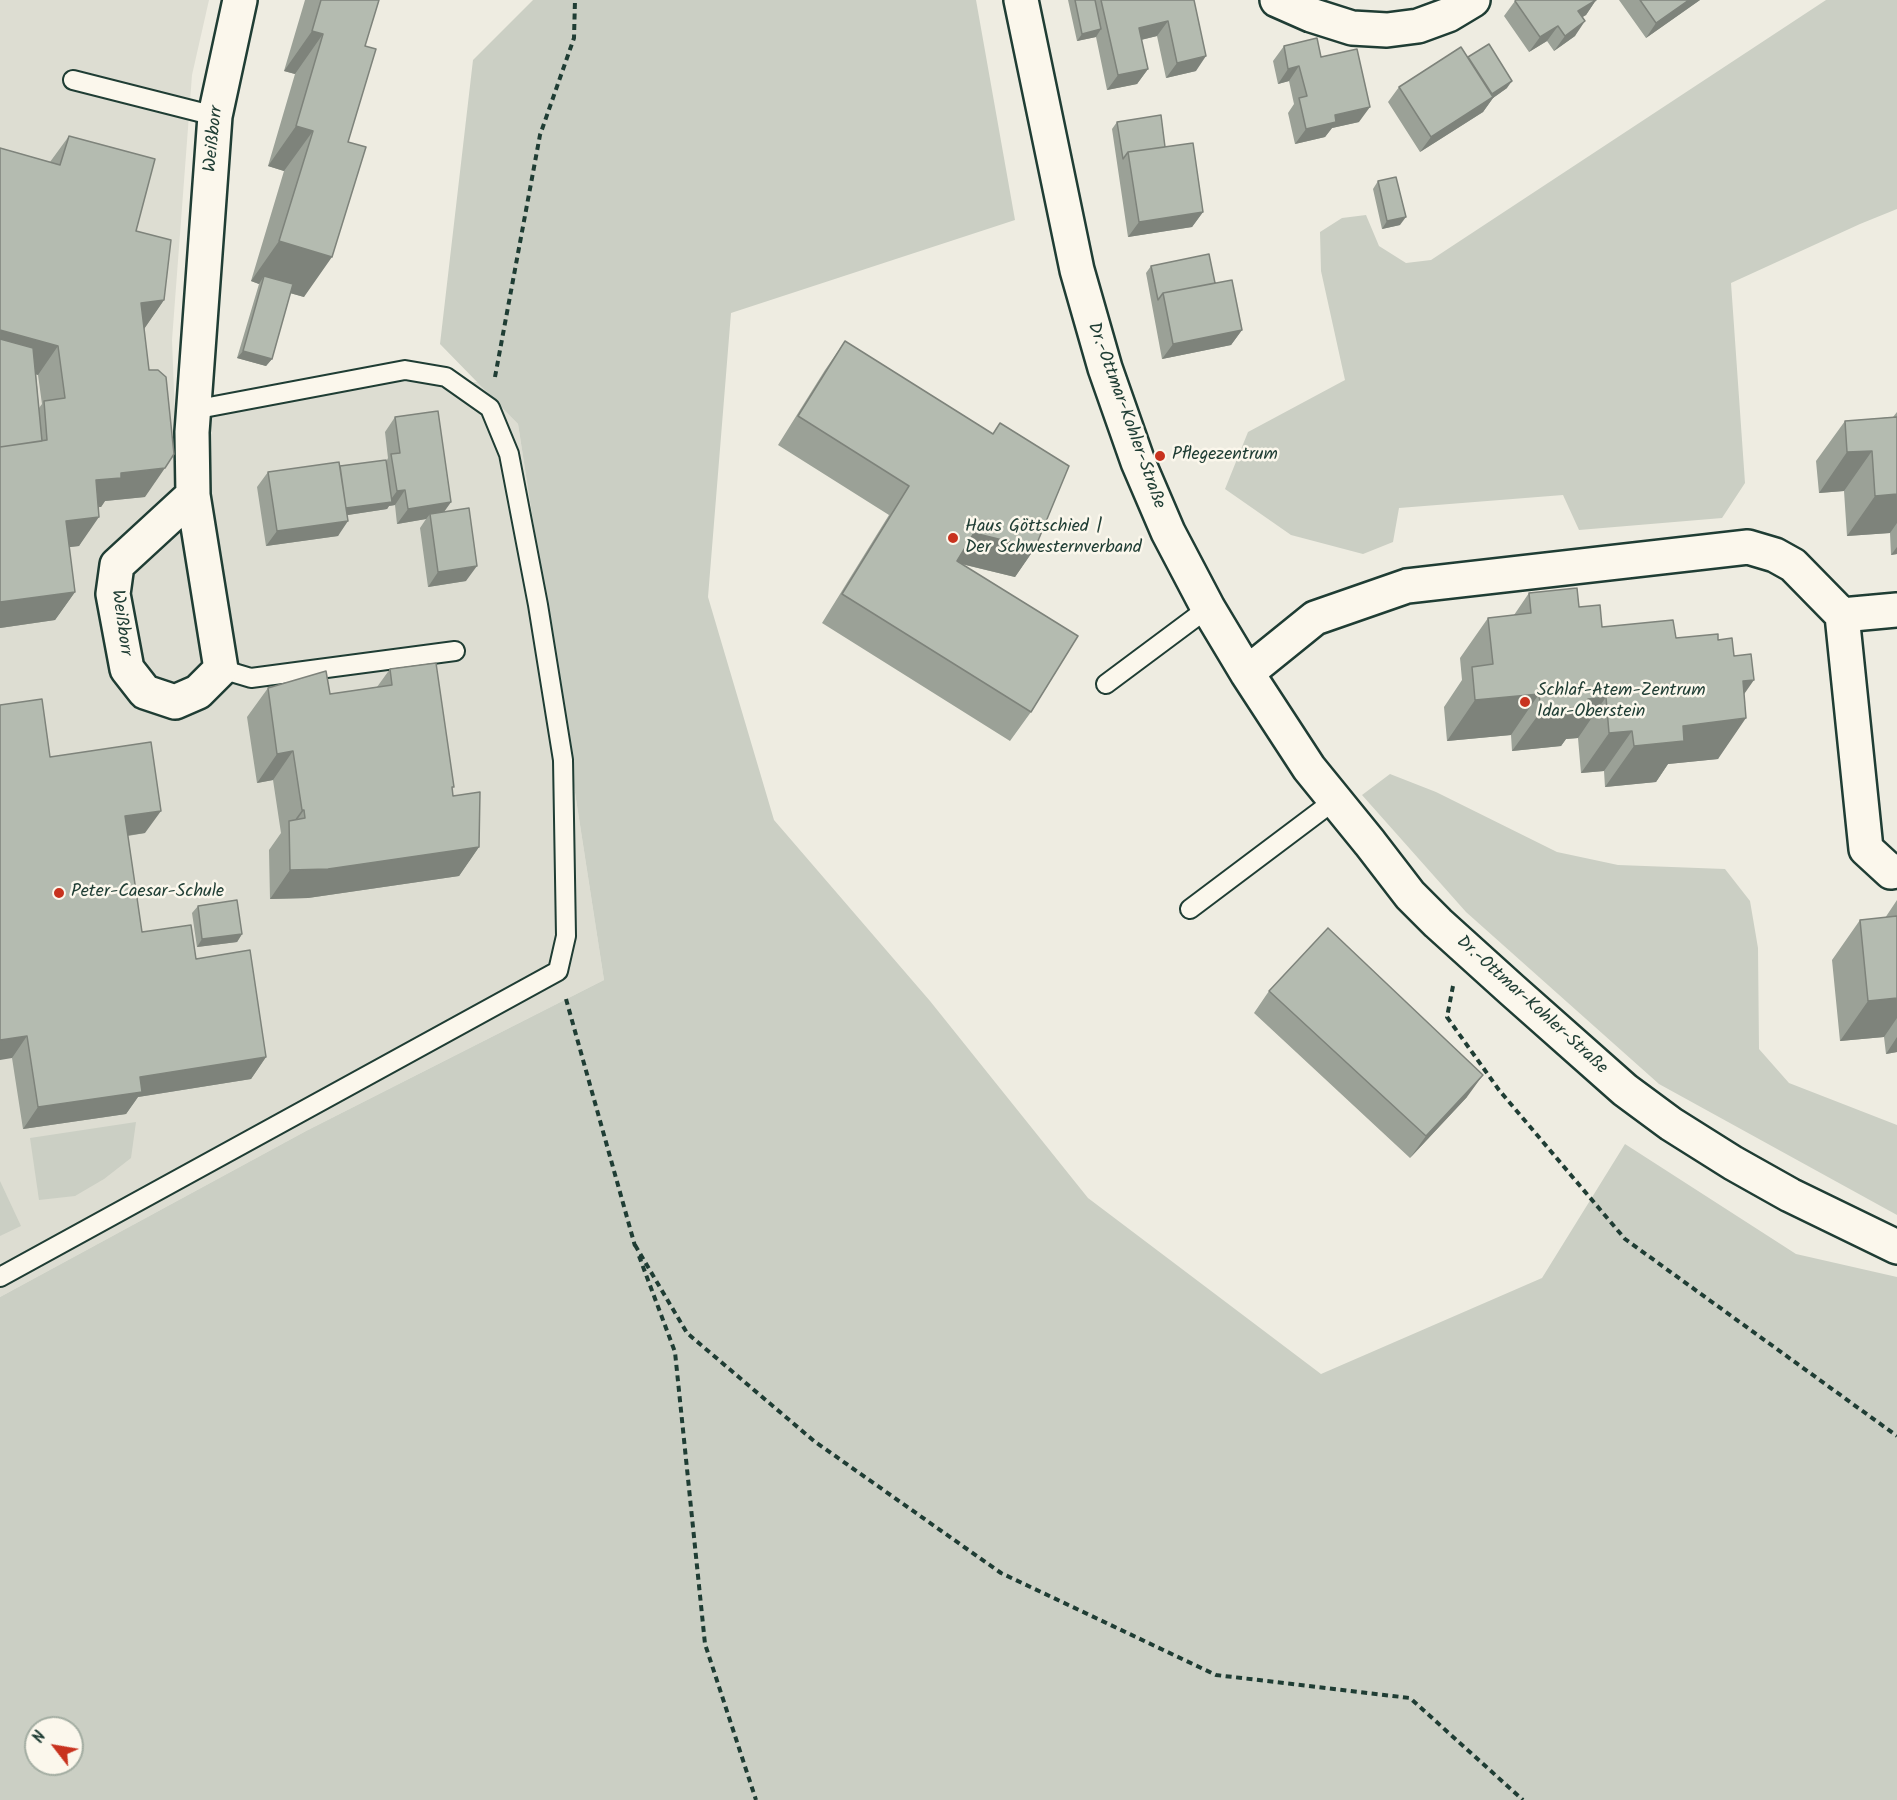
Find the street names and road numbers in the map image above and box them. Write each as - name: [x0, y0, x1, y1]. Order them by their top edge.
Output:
- street label: Weißborr: [201, 105, 229, 173]
- street label: Dr.-Ottmar-Kohler-Straße: [1081, 320, 1169, 512]
- street label: Weißborr: [105, 589, 135, 657]
- street label: Dr.-Ottmar-Kohler-Straße: [1451, 932, 1611, 1080]

